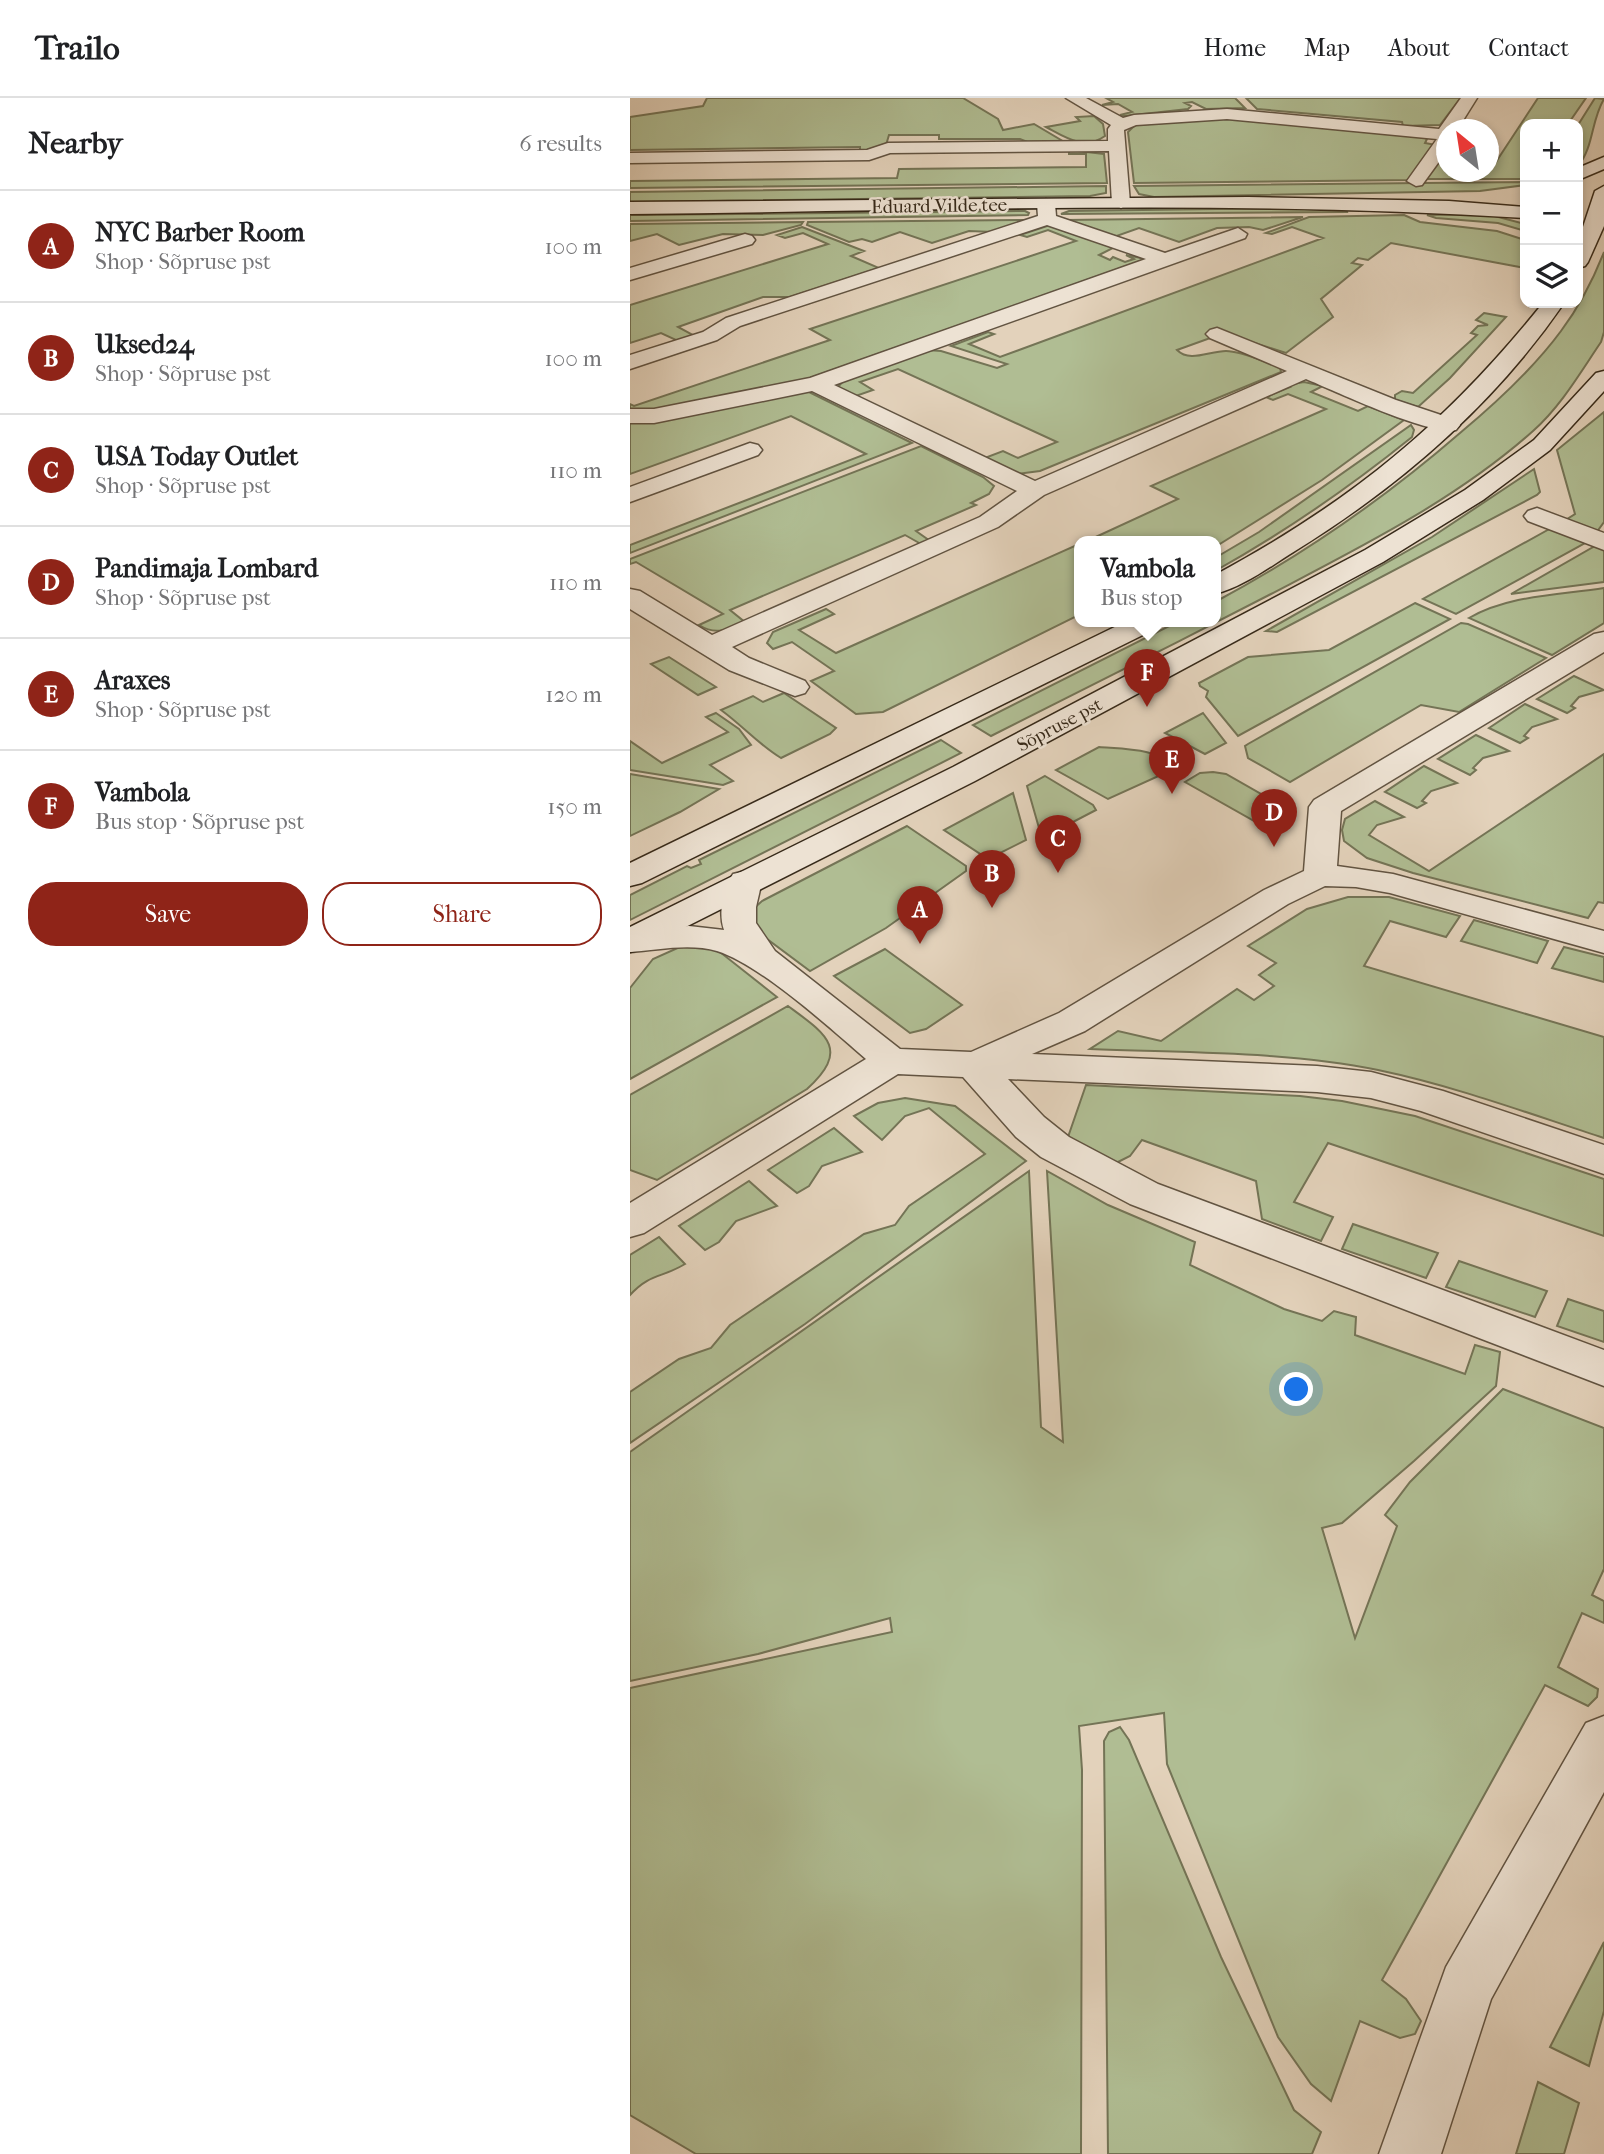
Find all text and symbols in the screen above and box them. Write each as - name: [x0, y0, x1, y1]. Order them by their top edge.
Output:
- text: Trailo: [35, 29, 120, 68]
- text: Home: [1204, 34, 1266, 62]
- text: Map: [1304, 34, 1350, 62]
- text: About: [1388, 34, 1450, 62]
- text: Contact: [1488, 34, 1569, 62]
- north arrow: [1436, 119, 1499, 182]
- map controls: [1520, 119, 1583, 308]
- button: +: [1520, 119, 1583, 182]
- text: Nearby: [28, 126, 123, 161]
- text: 6 results: [519, 130, 602, 157]
- button: −: [1520, 182, 1583, 245]
- street label: Eduard Vilde tee: [871, 194, 1007, 218]
- text: NYC Barber Room: [95, 217, 305, 248]
- text: A: [44, 233, 58, 260]
- text: 100 m: [544, 233, 602, 260]
- button: layers: [1520, 245, 1583, 308]
- text: Shop · Sõpruse pst: [95, 248, 271, 275]
- text: Uksed24: [95, 329, 194, 360]
- text: B: [44, 345, 58, 372]
- text: 100 m: [544, 345, 602, 372]
- text: Shop · Sõpruse pst: [95, 360, 271, 387]
- text: USA Today Outlet: [95, 441, 298, 472]
- text: C: [43, 457, 59, 484]
- text: 110 m: [549, 457, 602, 484]
- text: Shop · Sõpruse pst: [95, 472, 271, 499]
- popup: [1074, 536, 1221, 627]
- text: Pandimaja Lombard: [95, 553, 318, 584]
- text: Vambola: [1100, 553, 1195, 584]
- text: D: [42, 569, 60, 596]
- text: 110 m: [549, 569, 602, 596]
- text: Shop · Sõpruse pst: [95, 584, 271, 611]
- text: Bus stop: [1100, 584, 1182, 611]
- pin: F: [1124, 649, 1170, 707]
- text: Araxes: [95, 665, 170, 696]
- text: E: [44, 681, 58, 708]
- text: 120 m: [545, 681, 602, 708]
- street label: Sõpruse pst: [1013, 693, 1106, 756]
- text: Shop · Sõpruse pst: [95, 696, 271, 723]
- pin: E: [1149, 736, 1195, 794]
- text: Vambola: [95, 777, 190, 808]
- pin: D: [1251, 789, 1297, 847]
- text: F: [45, 793, 57, 820]
- text: 150 m: [547, 793, 602, 820]
- text: Bus stop · Sõpruse pst: [95, 808, 305, 835]
- pin: C: [1035, 815, 1081, 873]
- pin: B: [969, 850, 1015, 908]
- button: Save: [28, 882, 308, 946]
- button: Share: [322, 882, 602, 946]
- pin: A: [897, 886, 943, 944]
- your location: [1279, 1372, 1313, 1406]

